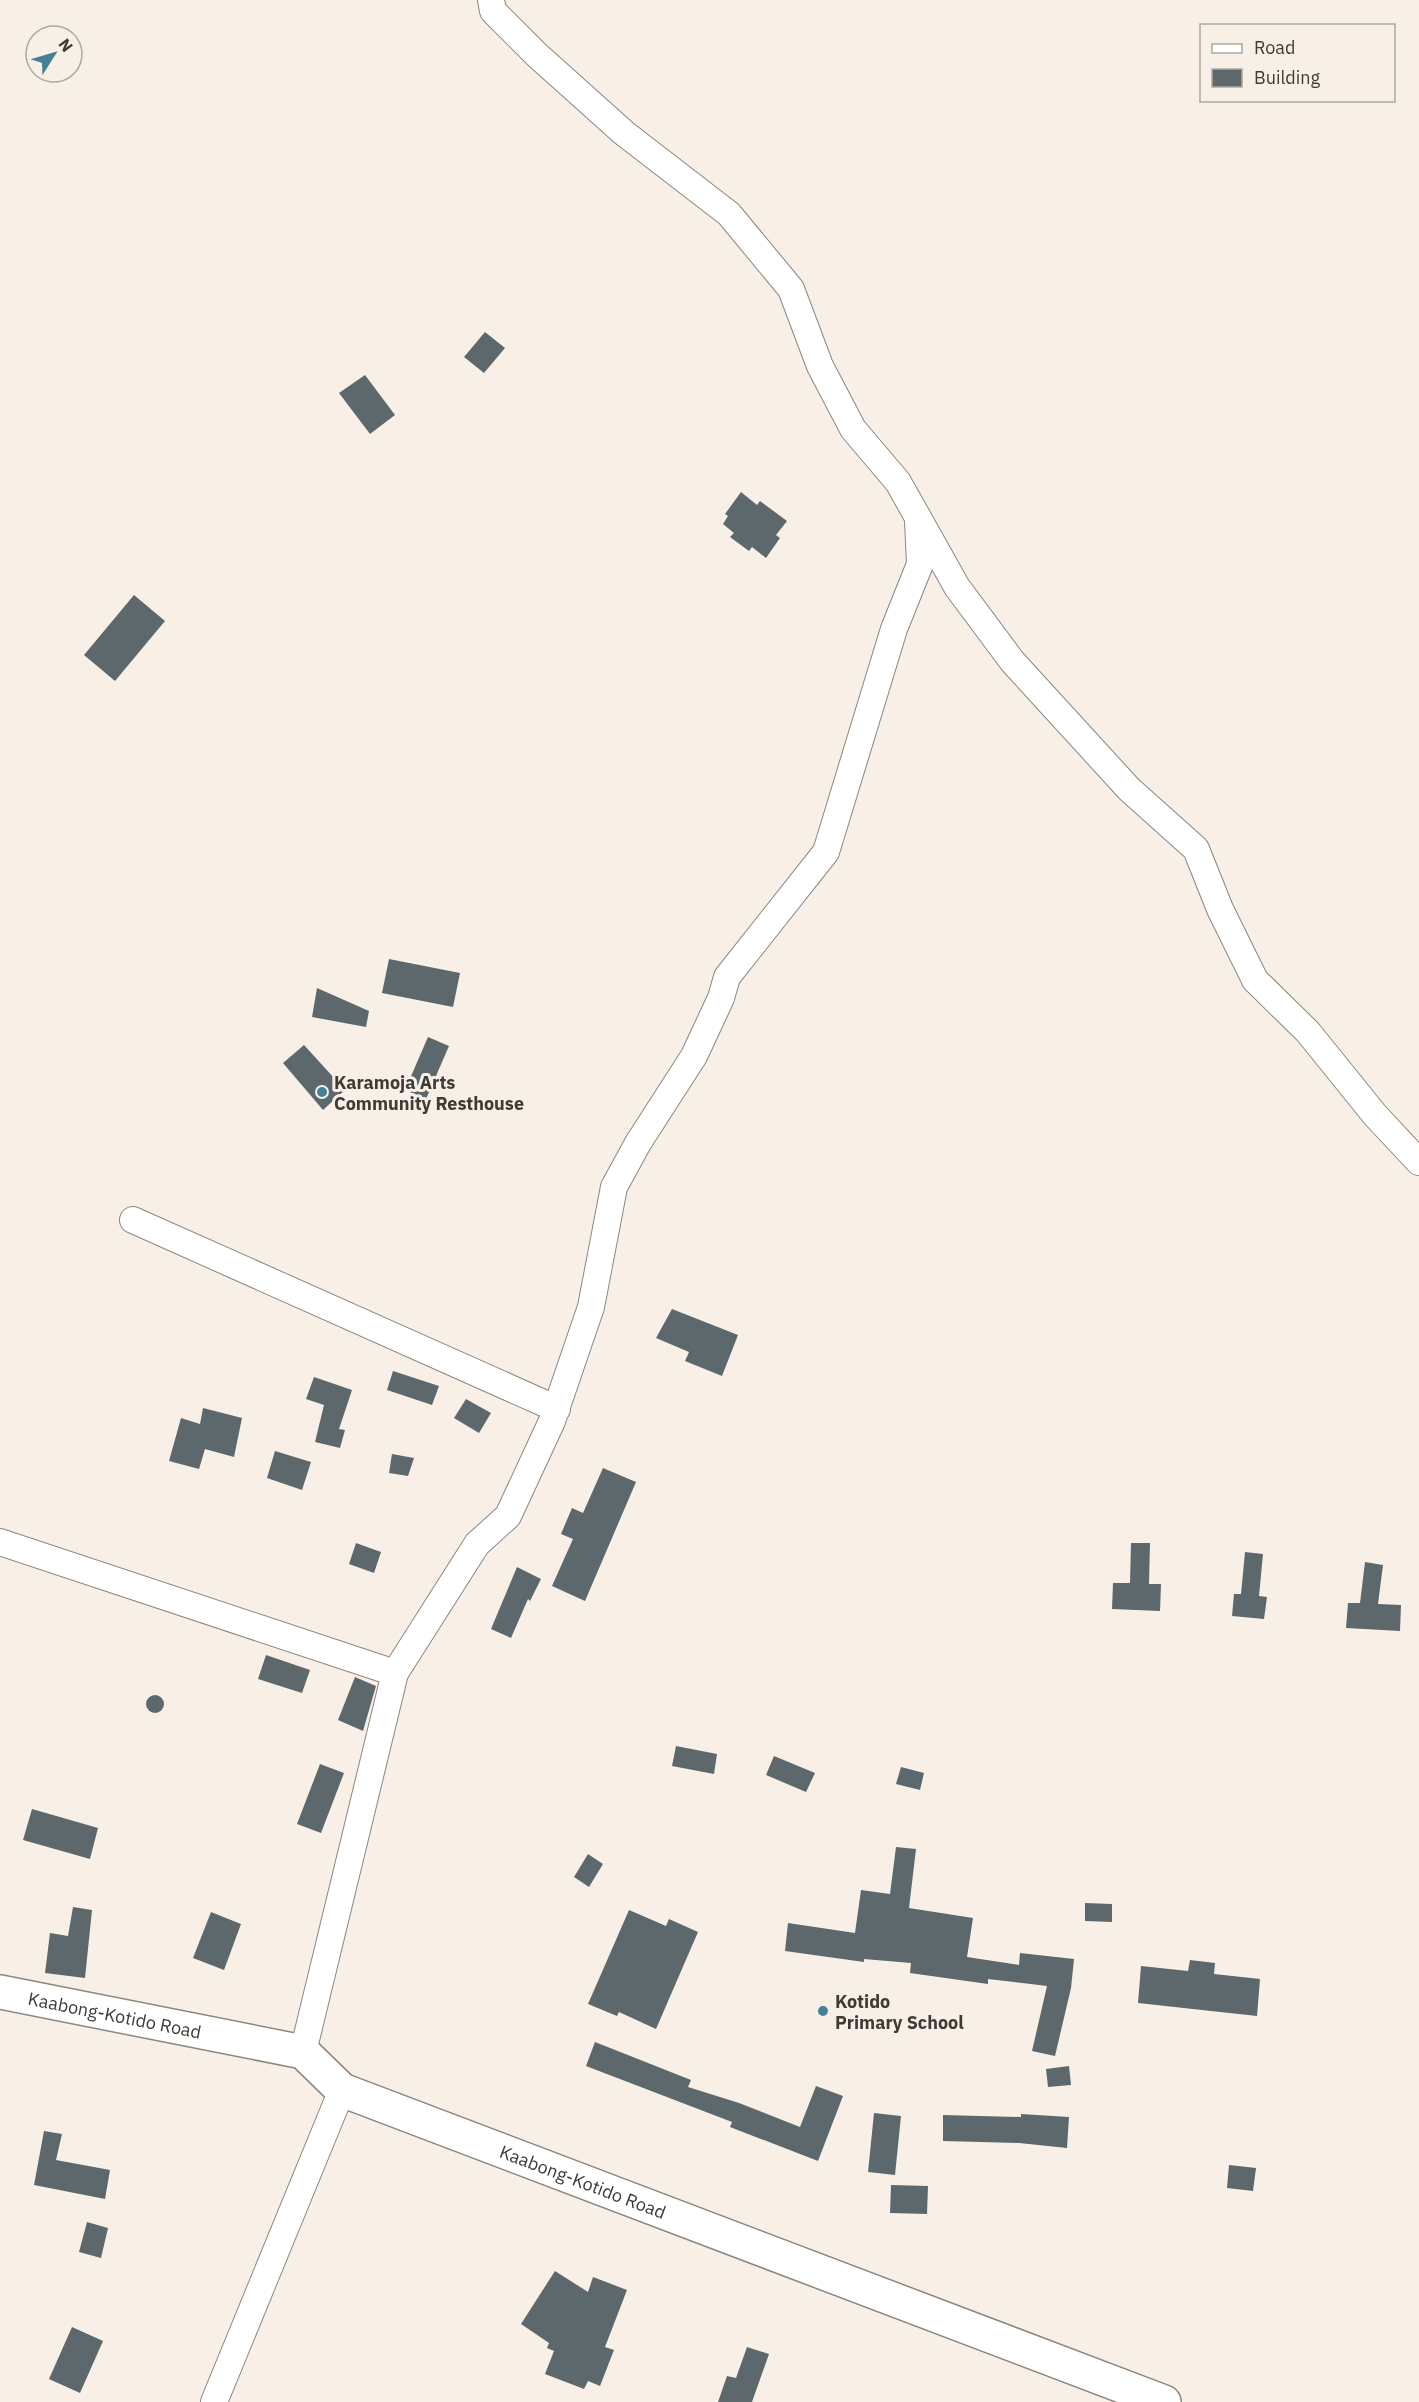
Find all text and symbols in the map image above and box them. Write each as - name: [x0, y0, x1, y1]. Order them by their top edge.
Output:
- north arrow: [24, 24, 84, 84]
- legend: [1200, 24, 1395, 102]
- text: N: [55, 34, 77, 56]
- text: Road: [1254, 36, 1295, 59]
- text: Building: [1254, 66, 1321, 89]
- place label: Karamoja Arts Community Resthouse: [334, 1071, 524, 1115]
- marker: Karamoja Arts Community Resthouse: [315, 1085, 329, 1099]
- street label: Kaabong-Kotido Road: [26, 1986, 203, 2043]
- place label: Kotido Primary School: [835, 1990, 964, 2034]
- marker: Kotido Primary School: [816, 2004, 830, 2018]
- street label: Kaabong-Kotido Road: [497, 2139, 669, 2223]

